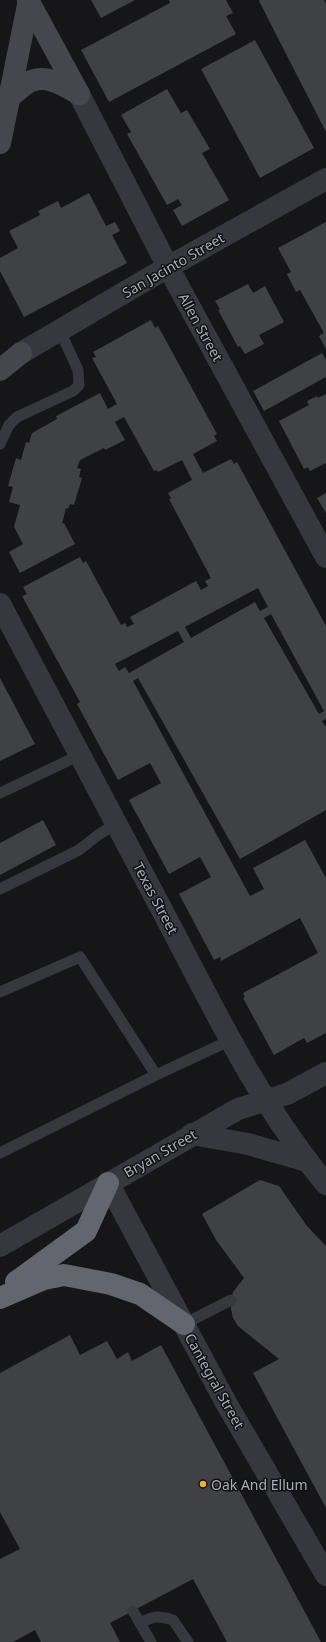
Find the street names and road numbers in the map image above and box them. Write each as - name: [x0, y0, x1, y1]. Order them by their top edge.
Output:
- street label: San Jacinto Street: [119, 228, 227, 302]
- street label: Allen Street: [174, 289, 228, 365]
- street label: Texas Street: [129, 859, 183, 937]
- street label: Bryan Street: [120, 1124, 200, 1182]
- street label: Cantegral Street: [181, 1330, 249, 1432]

